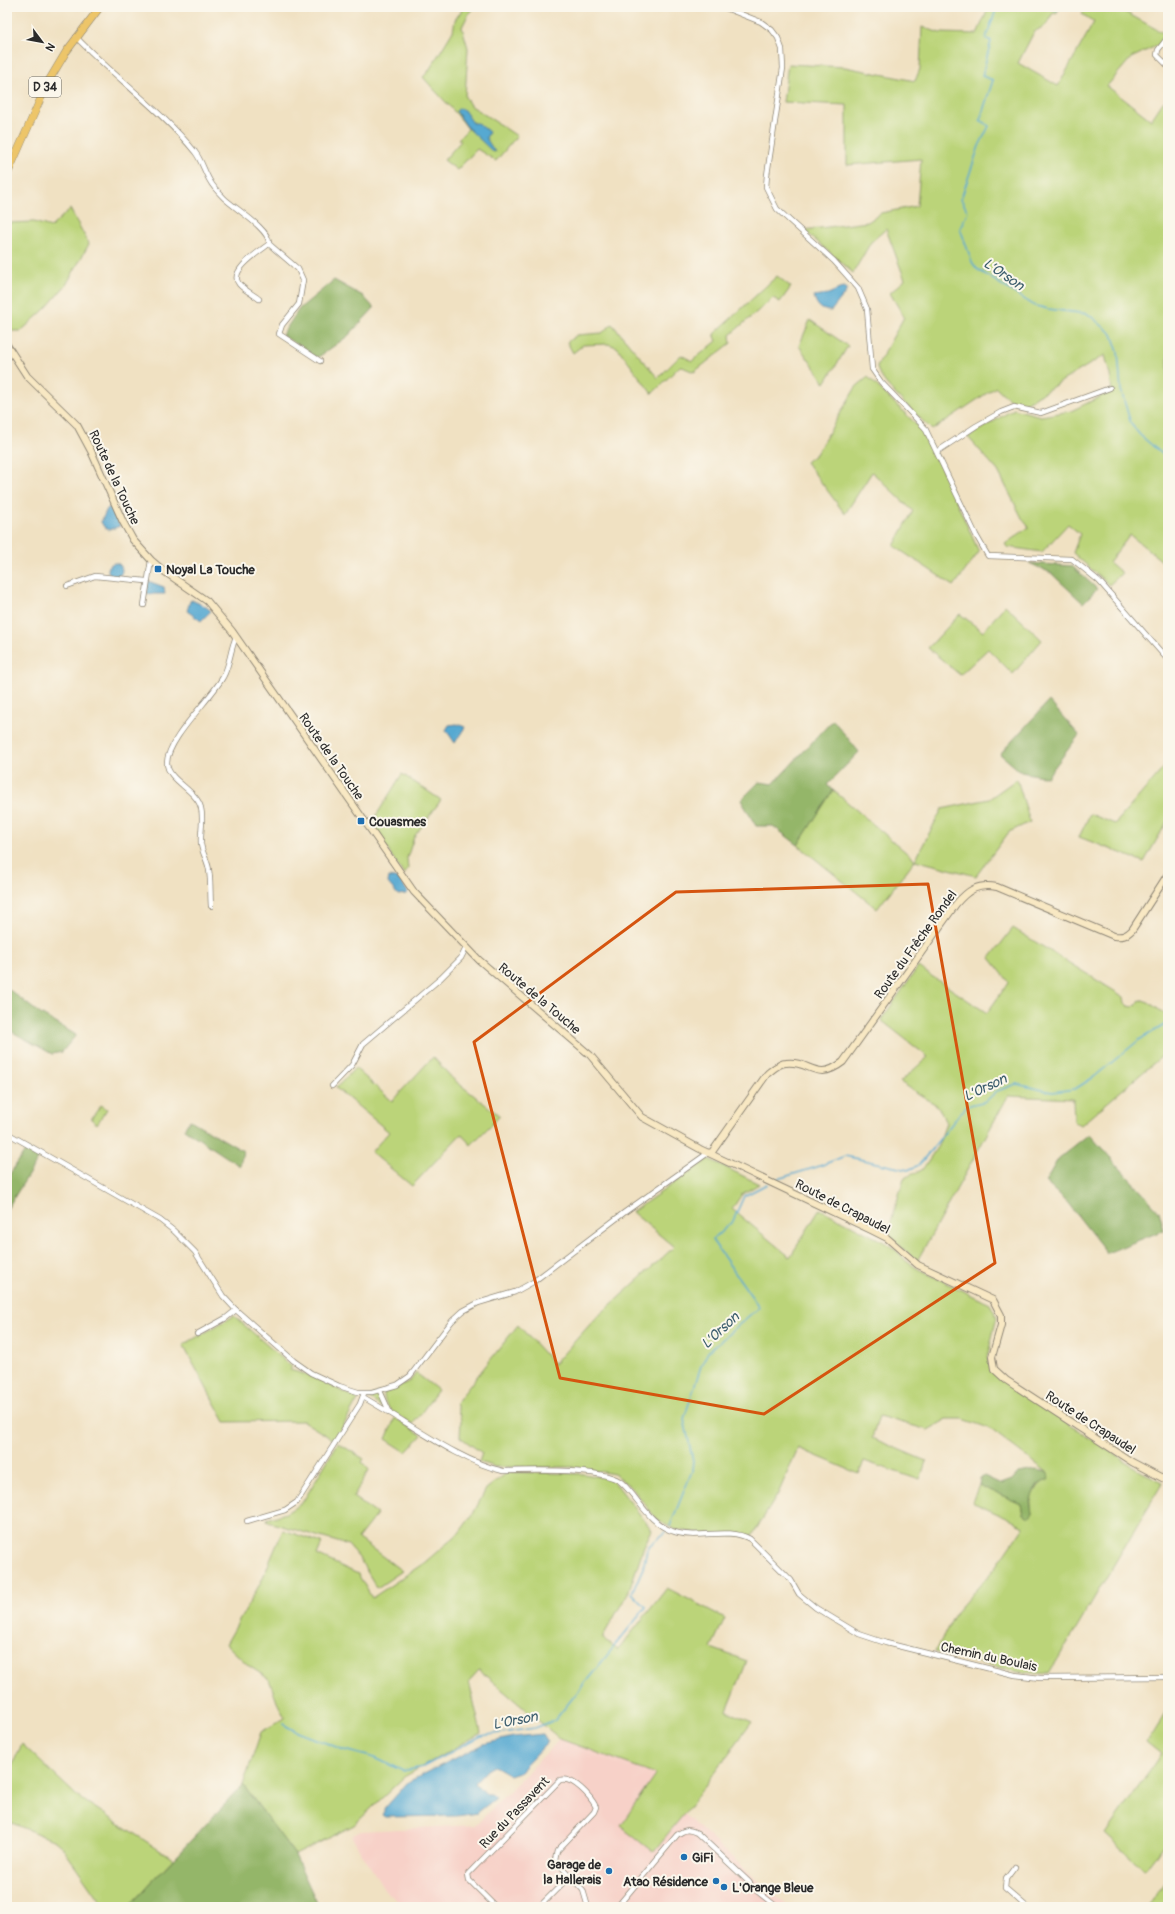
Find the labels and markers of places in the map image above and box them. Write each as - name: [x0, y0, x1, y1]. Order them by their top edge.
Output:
- place label: Noyal La Touche: [166, 562, 255, 578]
- marker: Noyal La Touche: [153, 564, 163, 574]
- place label: Couasmes: [369, 814, 426, 830]
- marker: Couasmes: [356, 816, 366, 826]
- place label: GiFi: [692, 1850, 714, 1866]
- marker: GiFi: [679, 1852, 689, 1862]
- place label: Garage de la Hallerais: [543, 1857, 602, 1888]
- marker: Garage de la Hallerais: [604, 1866, 614, 1876]
- place label: Atao Résidence: [623, 1874, 709, 1890]
- marker: Atao Résidence: [711, 1876, 721, 1886]
- place label: L'Orange Bleue: [732, 1880, 814, 1896]
- marker: L'Orange Bleue: [719, 1882, 729, 1892]

